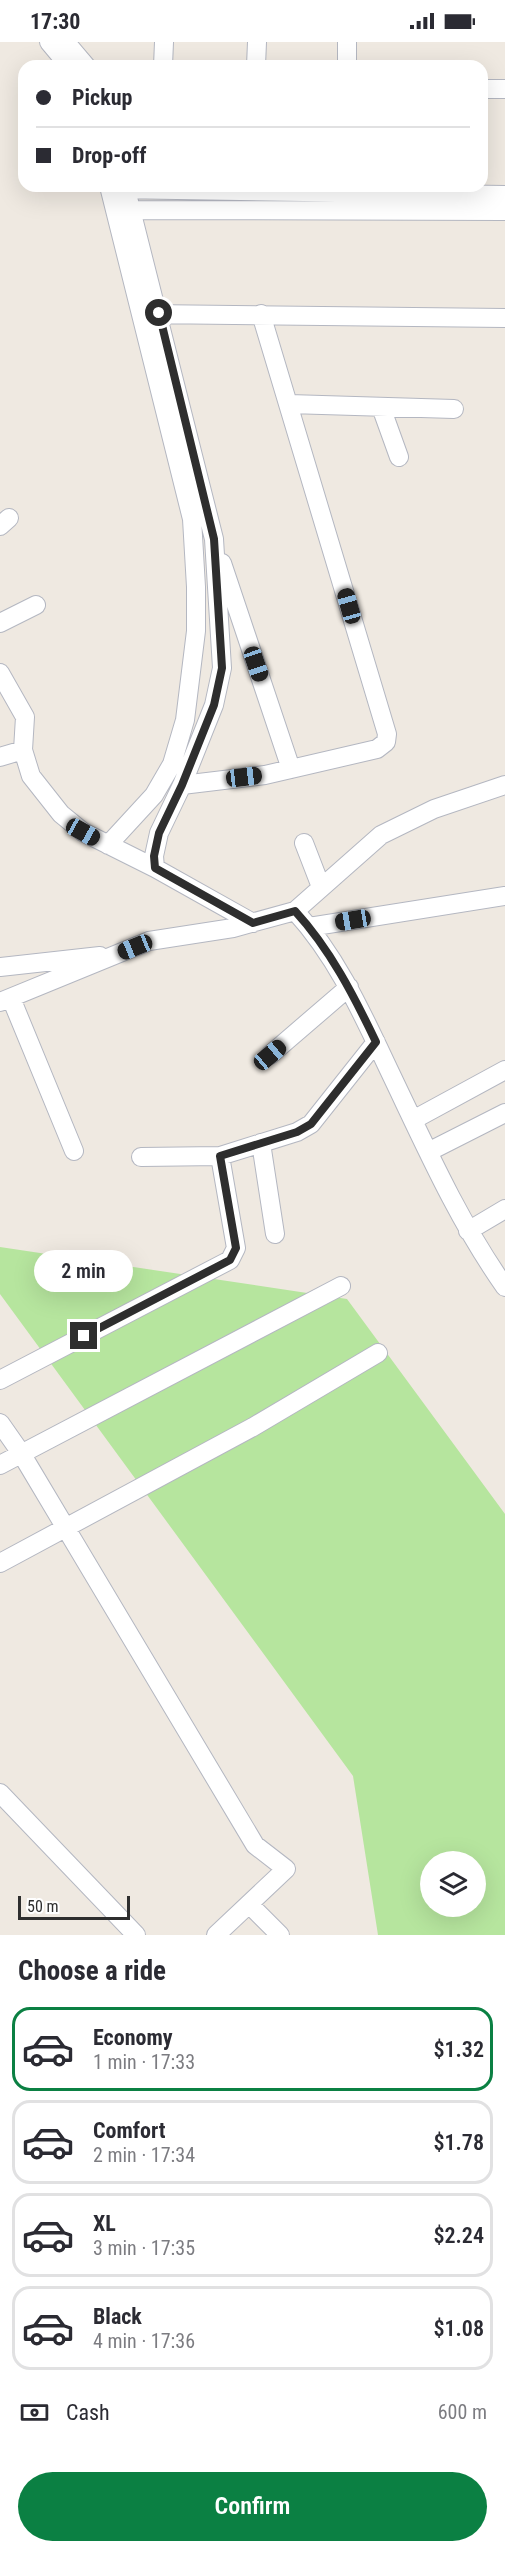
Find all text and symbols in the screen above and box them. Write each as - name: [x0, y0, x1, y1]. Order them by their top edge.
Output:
- text: 17:30: [30, 9, 81, 34]
- text: Pickup: [72, 85, 132, 110]
- text: Drop-off: [72, 143, 146, 168]
- route start: [145, 299, 172, 326]
- car: [335, 586, 363, 626]
- car: [242, 644, 270, 684]
- car: [225, 766, 263, 788]
- car: [63, 815, 103, 849]
- car: [334, 908, 372, 932]
- car: [115, 932, 155, 962]
- car: [250, 1037, 290, 1073]
- callout: 2 min: [34, 1249, 134, 1291]
- text: 2 min: [61, 1259, 106, 1283]
- route end: [70, 1322, 97, 1349]
- map controls: [420, 1851, 486, 1917]
- button: layers: [420, 1851, 486, 1917]
- scale bar: [18, 1893, 130, 1920]
- text: 50 m: [27, 1897, 59, 1916]
- text: Choose a ride: [18, 1955, 166, 1987]
- icon: car: [21, 2022, 75, 2076]
- text: Economy: [93, 2025, 173, 2050]
- text: $1.32: [433, 2037, 484, 2062]
- text: 1 min · 17:33: [93, 2050, 195, 2074]
- icon: car: [21, 2115, 75, 2169]
- text: Comfort: [93, 2118, 166, 2143]
- text: $1.78: [433, 2130, 484, 2155]
- text: 2 min · 17:34: [93, 2143, 195, 2167]
- icon: car: [21, 2208, 75, 2262]
- text: XL: [93, 2211, 116, 2236]
- text: $2.24: [433, 2223, 484, 2248]
- text: 3 min · 17:35: [93, 2236, 195, 2260]
- icon: car: [21, 2301, 75, 2355]
- text: Black: [93, 2304, 142, 2329]
- text: $1.08: [433, 2316, 484, 2341]
- text: 4 min · 17:36: [93, 2329, 195, 2353]
- icon: cash: [18, 2396, 51, 2429]
- text: Cash: [66, 2400, 110, 2425]
- text: 600 m: [438, 2400, 487, 2424]
- button: Confirm: [18, 2472, 487, 2541]

